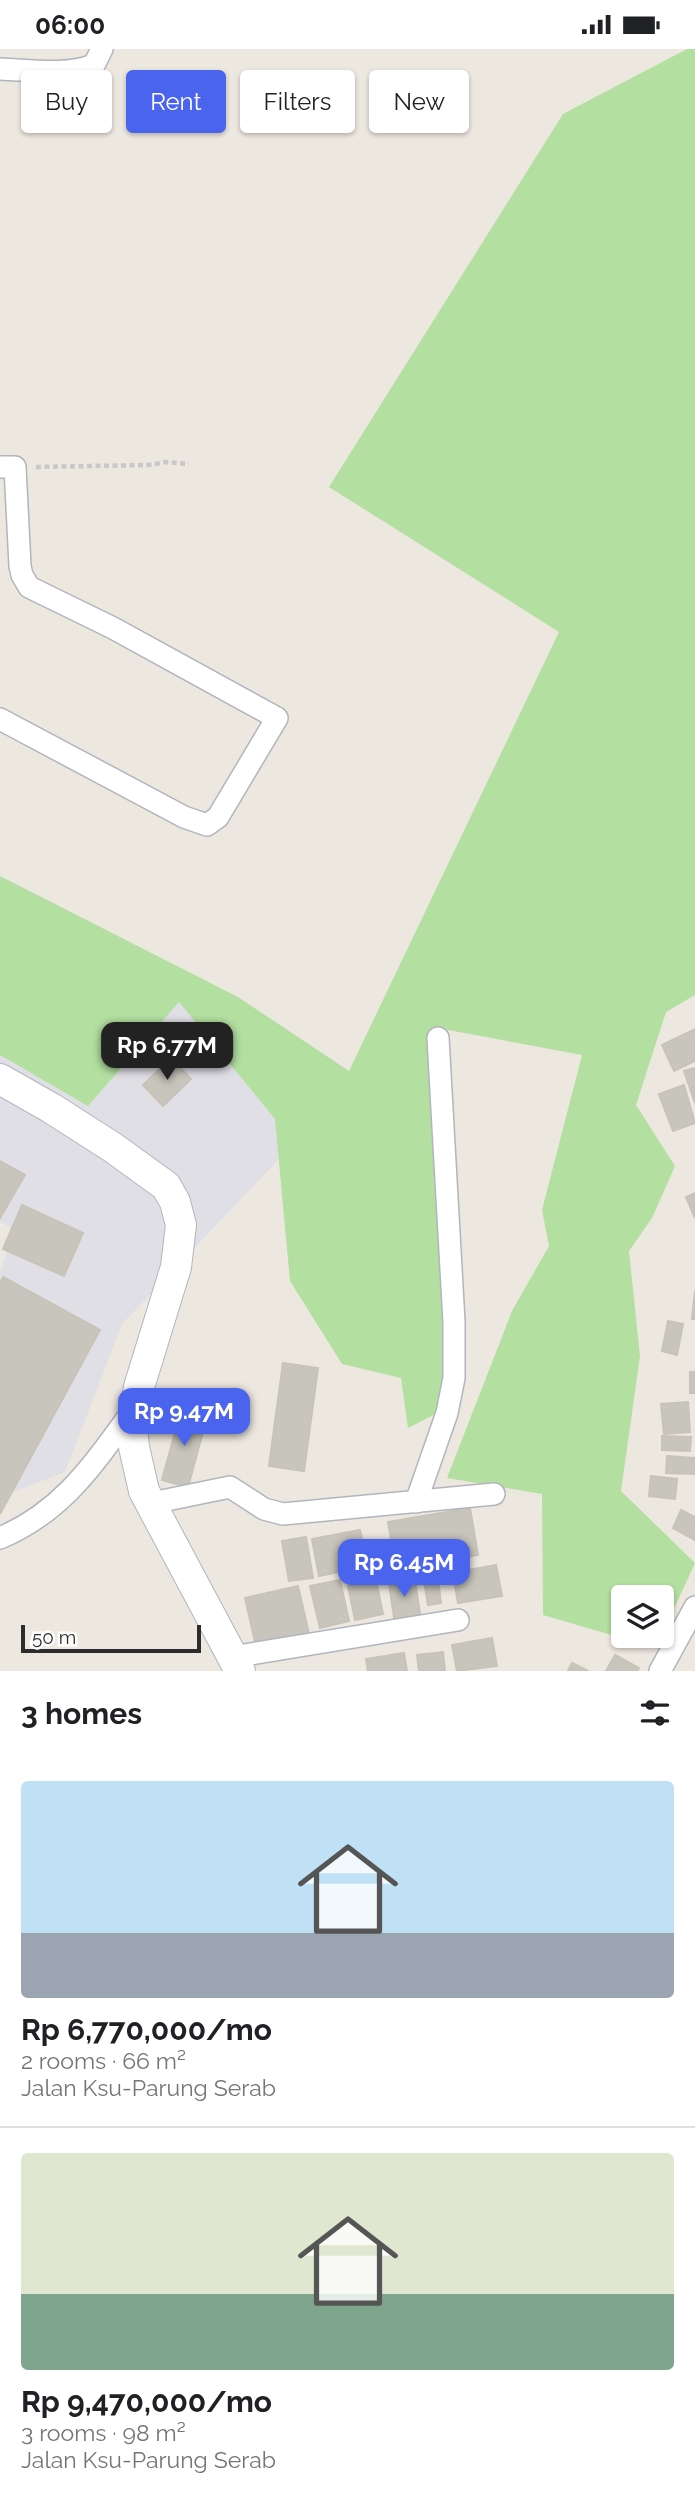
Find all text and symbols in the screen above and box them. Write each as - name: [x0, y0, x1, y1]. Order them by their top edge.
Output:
- text: 06:00: [35, 10, 105, 40]
- chip: Buy: [21, 70, 112, 133]
- chip: Rent: [126, 70, 226, 133]
- chip: Filters: [240, 70, 355, 133]
- chip: New: [369, 70, 469, 133]
- pin: Rp 6.77M: [95, 1023, 239, 1082]
- text: Rp 6.77M: [117, 1031, 217, 1058]
- pin: Rp 9.47M: [112, 1389, 256, 1448]
- text: Rp 9.47M: [134, 1397, 234, 1424]
- pin: Rp 6.45M: [332, 1539, 476, 1599]
- text: Rp 6.45M: [354, 1548, 454, 1575]
- map controls: [611, 1585, 674, 1648]
- button: layers: [611, 1585, 674, 1648]
- scale bar: [21, 1622, 201, 1654]
- text: 50 m: [32, 1626, 76, 1648]
- icon: filters: [636, 1694, 674, 1732]
- text: 3 homes: [21, 1696, 142, 1731]
- icon: home: [285, 1826, 411, 1952]
- text: Rp 6,770,000/mo: [21, 2012, 272, 2047]
- text: 2 rooms · 66 m²: [21, 2047, 186, 2074]
- text: Jalan Ksu-Parung Serab: [21, 2074, 276, 2101]
- icon: home: [285, 2198, 411, 2324]
- text: Rp 9,470,000/mo: [21, 2384, 272, 2419]
- text: 3 rooms · 98 m²: [21, 2419, 186, 2446]
- text: Jalan Ksu-Parung Serab: [21, 2446, 276, 2473]

